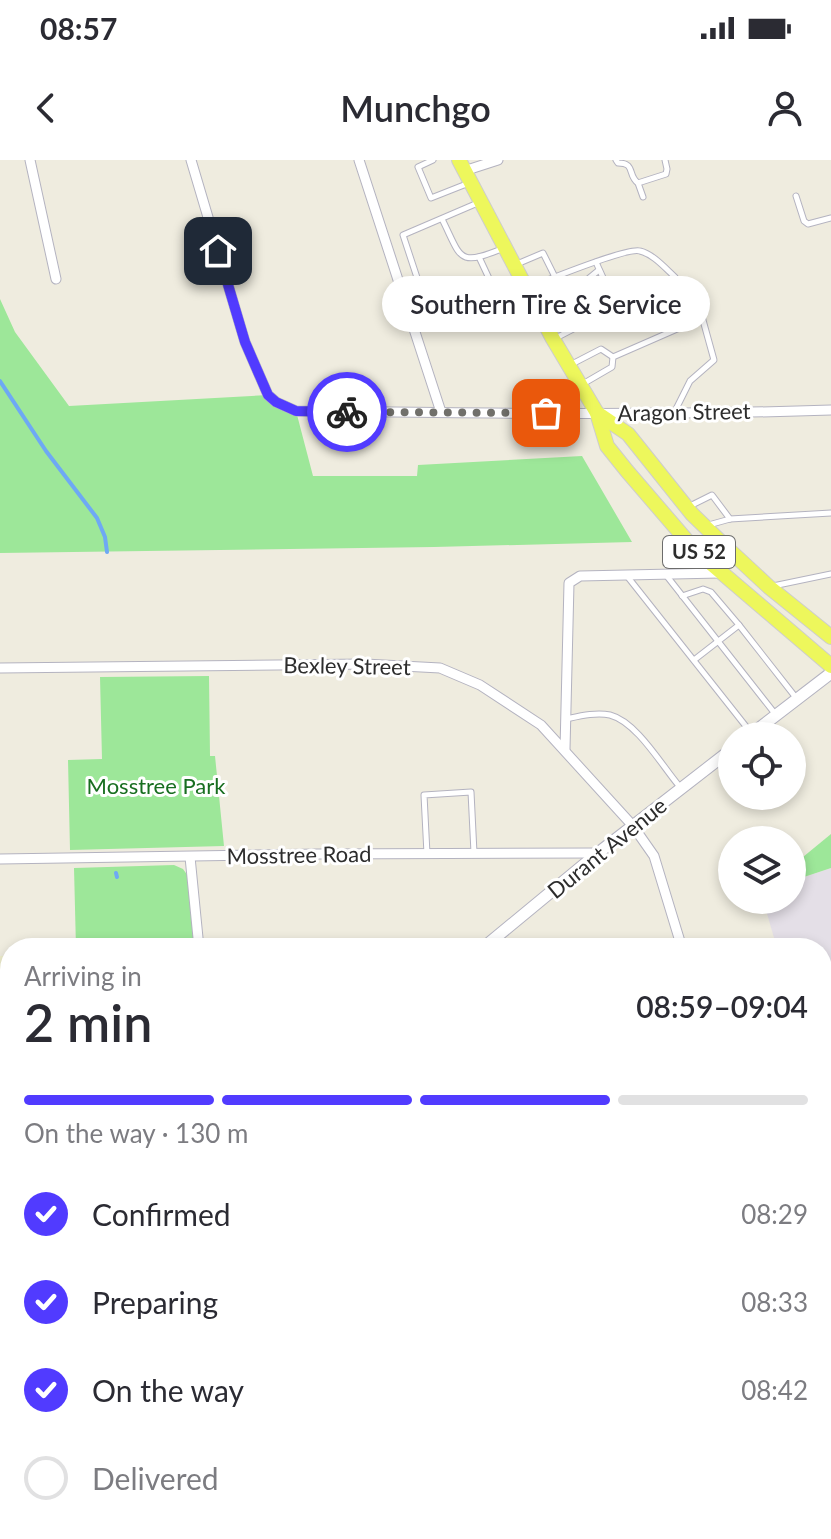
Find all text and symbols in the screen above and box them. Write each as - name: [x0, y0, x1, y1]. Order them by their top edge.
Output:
- text: 08:57: [40, 10, 117, 46]
- icon: back: [24, 86, 68, 130]
- text: Munchgo: [340, 86, 491, 130]
- icon: person: [763, 86, 807, 130]
- pin: [184, 217, 252, 285]
- icon: home: [196, 229, 240, 273]
- callout: Southern Tire & Service: [382, 277, 710, 333]
- text: Southern Tire & Service: [410, 288, 682, 320]
- courier: [307, 372, 387, 452]
- pin: [512, 379, 580, 447]
- icon: bike: [325, 390, 369, 434]
- icon: bag: [524, 391, 568, 435]
- street label: Aragon Street: [617, 397, 751, 426]
- road number: US 52: [663, 536, 735, 568]
- street label: Bexley Street: [283, 651, 411, 680]
- map controls: [718, 722, 806, 914]
- button: locate: [718, 722, 806, 810]
- park label: Mosstree Park: [87, 772, 226, 799]
- street label: Durant Avenue: [542, 791, 672, 904]
- button: layers: [718, 826, 806, 914]
- street label: Mosstree Road: [226, 840, 372, 869]
- text: Arriving in: [24, 960, 142, 992]
- text: 08:59–09:04: [636, 988, 808, 1024]
- text: 2 min: [24, 991, 152, 1053]
- text: On the way · 130 m: [24, 1117, 248, 1149]
- icon: check: [24, 1192, 68, 1236]
- text: Confirmed: [92, 1196, 231, 1232]
- text: 08:29: [741, 1198, 808, 1230]
- icon: check: [24, 1280, 68, 1324]
- text: Preparing: [92, 1284, 218, 1320]
- text: 08:33: [741, 1286, 808, 1318]
- icon: check: [24, 1368, 68, 1412]
- text: On the way: [92, 1372, 244, 1408]
- text: 08:42: [741, 1374, 808, 1406]
- text: Delivered: [92, 1460, 219, 1496]

